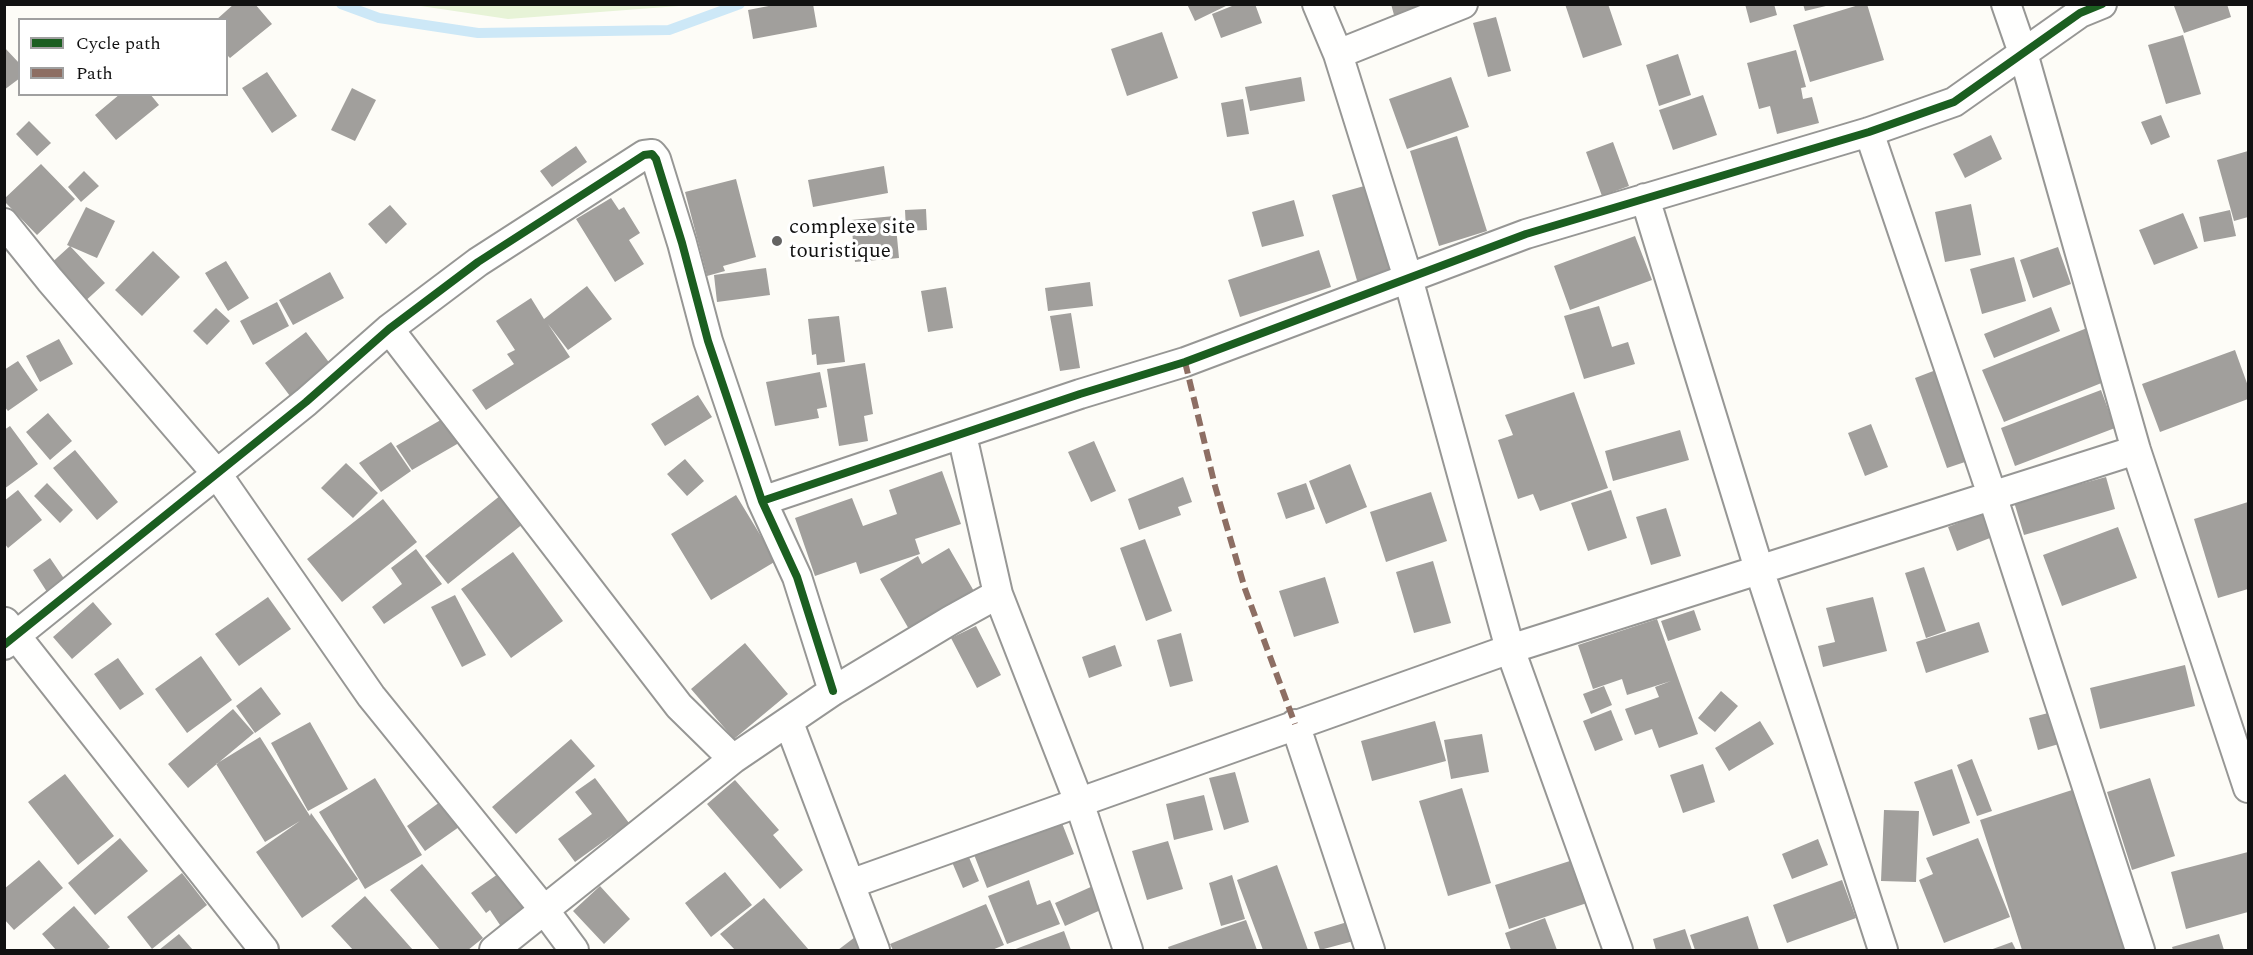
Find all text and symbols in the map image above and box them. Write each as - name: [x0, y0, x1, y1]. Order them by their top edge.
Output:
- legend: [18, 18, 228, 96]
- text: Cycle path: [76, 30, 161, 57]
- text: Path: [76, 60, 113, 87]
- place label: complexe site touristique: [789, 216, 915, 266]
- marker: complexe site touristique: [770, 234, 784, 248]

